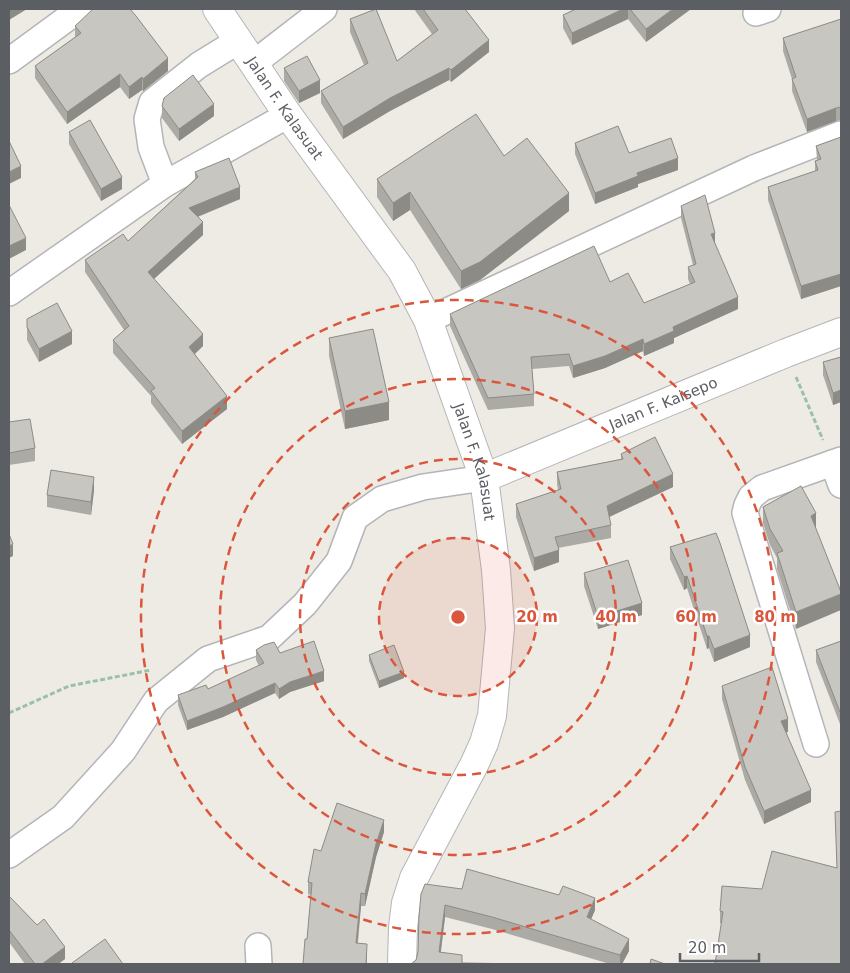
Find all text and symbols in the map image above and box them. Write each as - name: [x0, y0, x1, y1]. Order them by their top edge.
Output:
- street label: Jalan F. Kalasuat: [242, 52, 327, 163]
- street label: Jalan F. Kaisepo: [605, 373, 720, 435]
- street label: Jalan F. Kalasuat: [449, 400, 498, 522]
- centre of rings: [449, 608, 467, 626]
- text: 20 m: [516, 608, 558, 626]
- text: 40 m: [595, 608, 637, 626]
- text: 60 m: [675, 608, 717, 626]
- text: 80 m: [754, 608, 796, 626]
- scale bar: [680, 930, 759, 962]
- text: 20 m: [688, 939, 726, 957]

